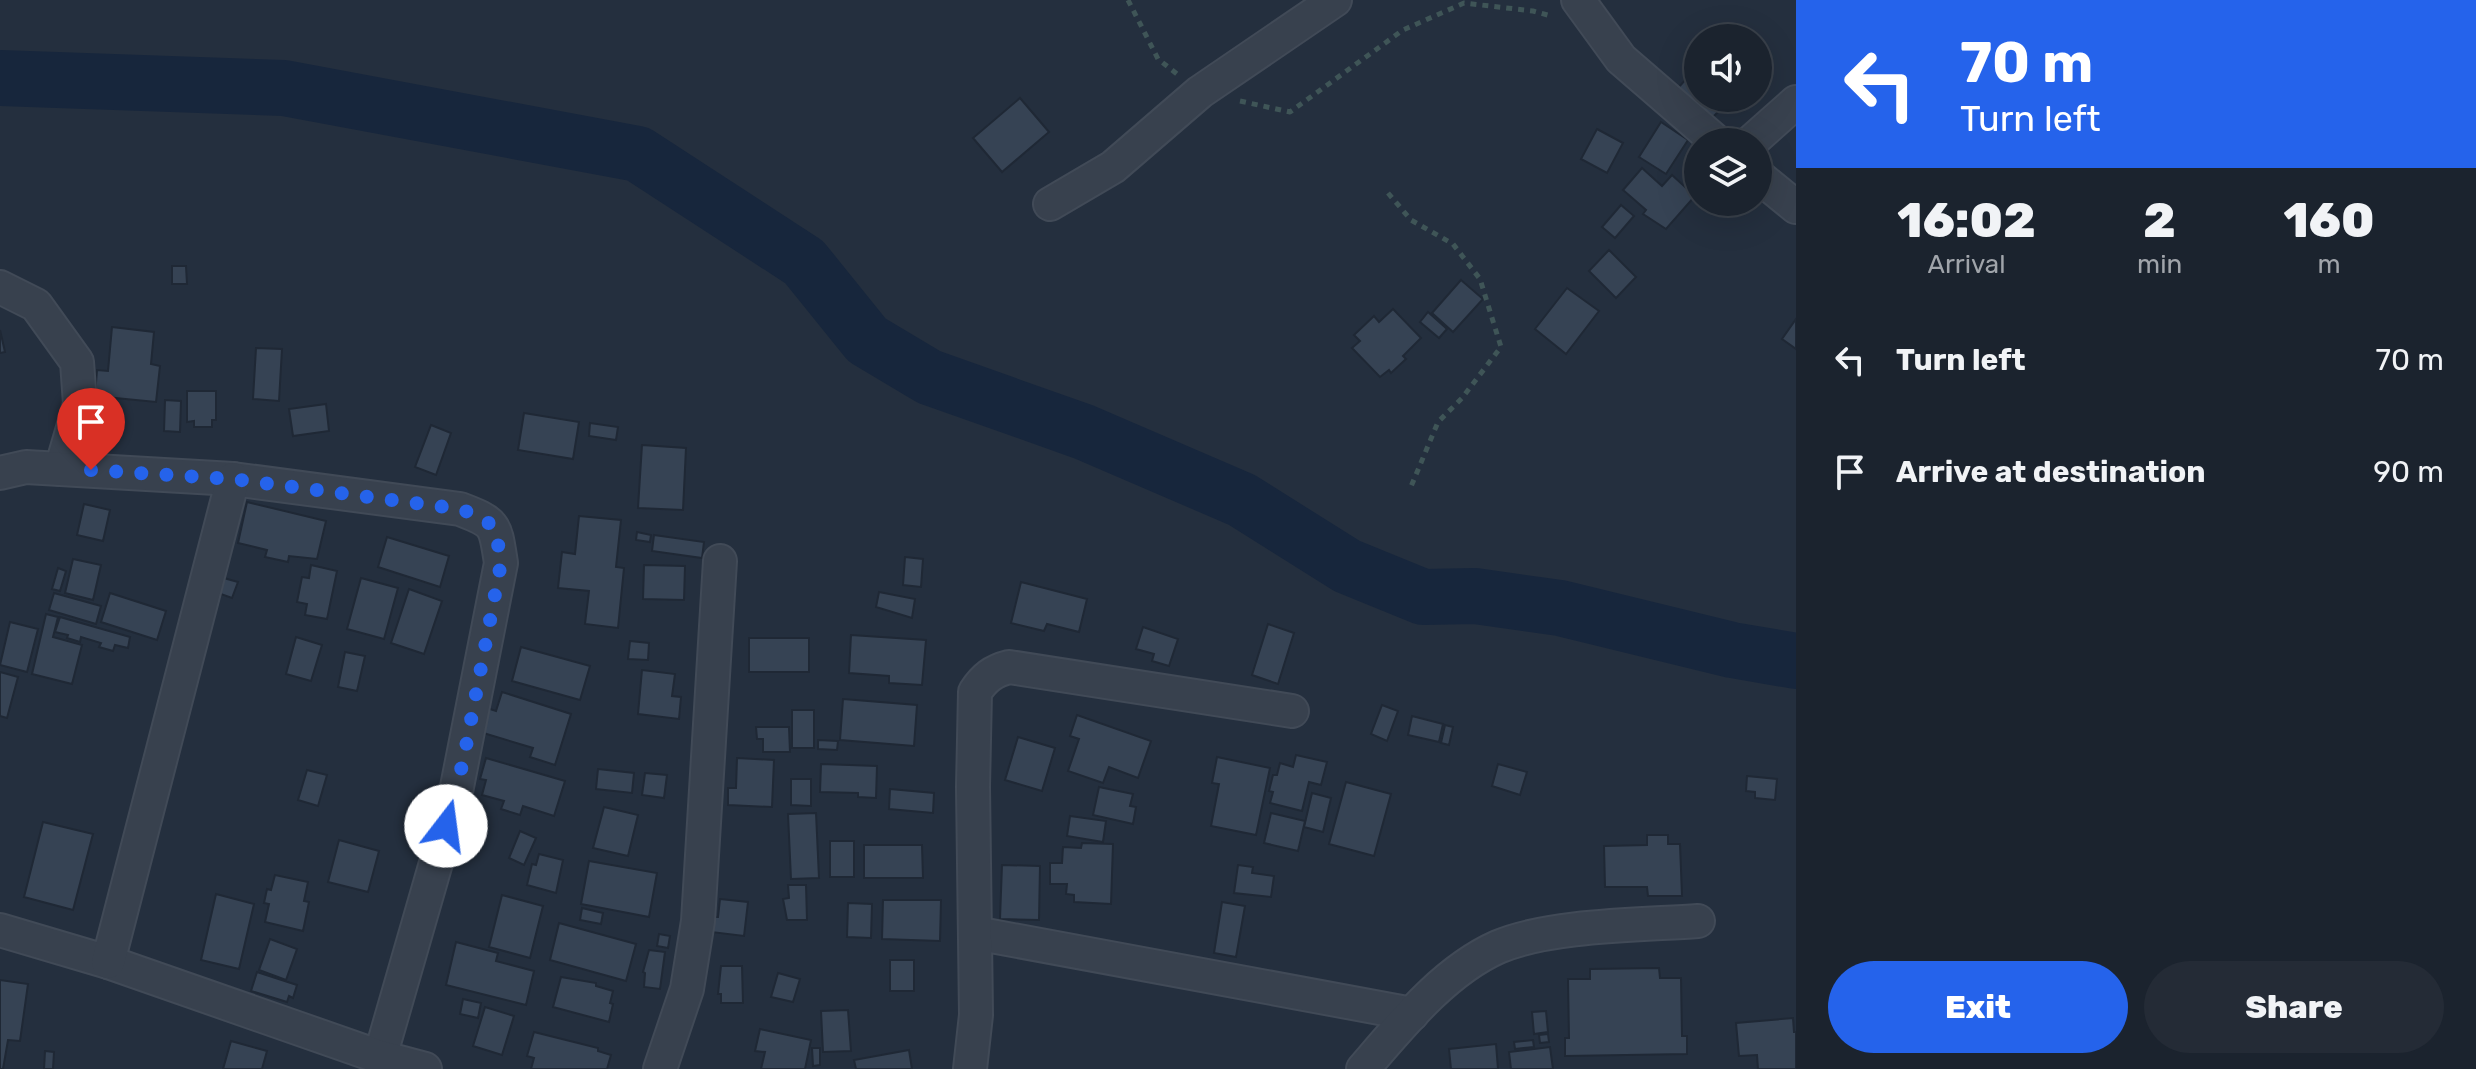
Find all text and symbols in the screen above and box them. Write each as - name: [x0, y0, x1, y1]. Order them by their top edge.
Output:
- map controls: [1684, 24, 1772, 216]
- button: sound: [1684, 24, 1772, 112]
- text: 70 m: [1960, 30, 2093, 96]
- icon: left: [1828, 32, 1932, 136]
- text: Turn left: [1960, 97, 2101, 140]
- button: layers: [1684, 128, 1772, 216]
- text: 16:02: [1897, 192, 2036, 249]
- text: 2: [2143, 192, 2176, 249]
- text: 160: [2284, 192, 2375, 249]
- text: Arrival: [1927, 249, 2006, 280]
- text: min: [2137, 249, 2182, 280]
- text: m: [2318, 249, 2341, 280]
- icon: left: [1828, 338, 1872, 382]
- text: Turn left: [1896, 342, 2026, 378]
- text: 70 m: [2376, 342, 2444, 378]
- pin: [57, 388, 125, 470]
- icon: arrive: [69, 400, 113, 444]
- icon: arrive: [1828, 450, 1872, 494]
- text: Arrive at destination: [1896, 454, 2206, 490]
- text: 90 m: [2373, 454, 2444, 490]
- position arrow: [404, 784, 488, 868]
- button: Exit: [1828, 961, 2128, 1053]
- button: Share: [2144, 961, 2444, 1053]

